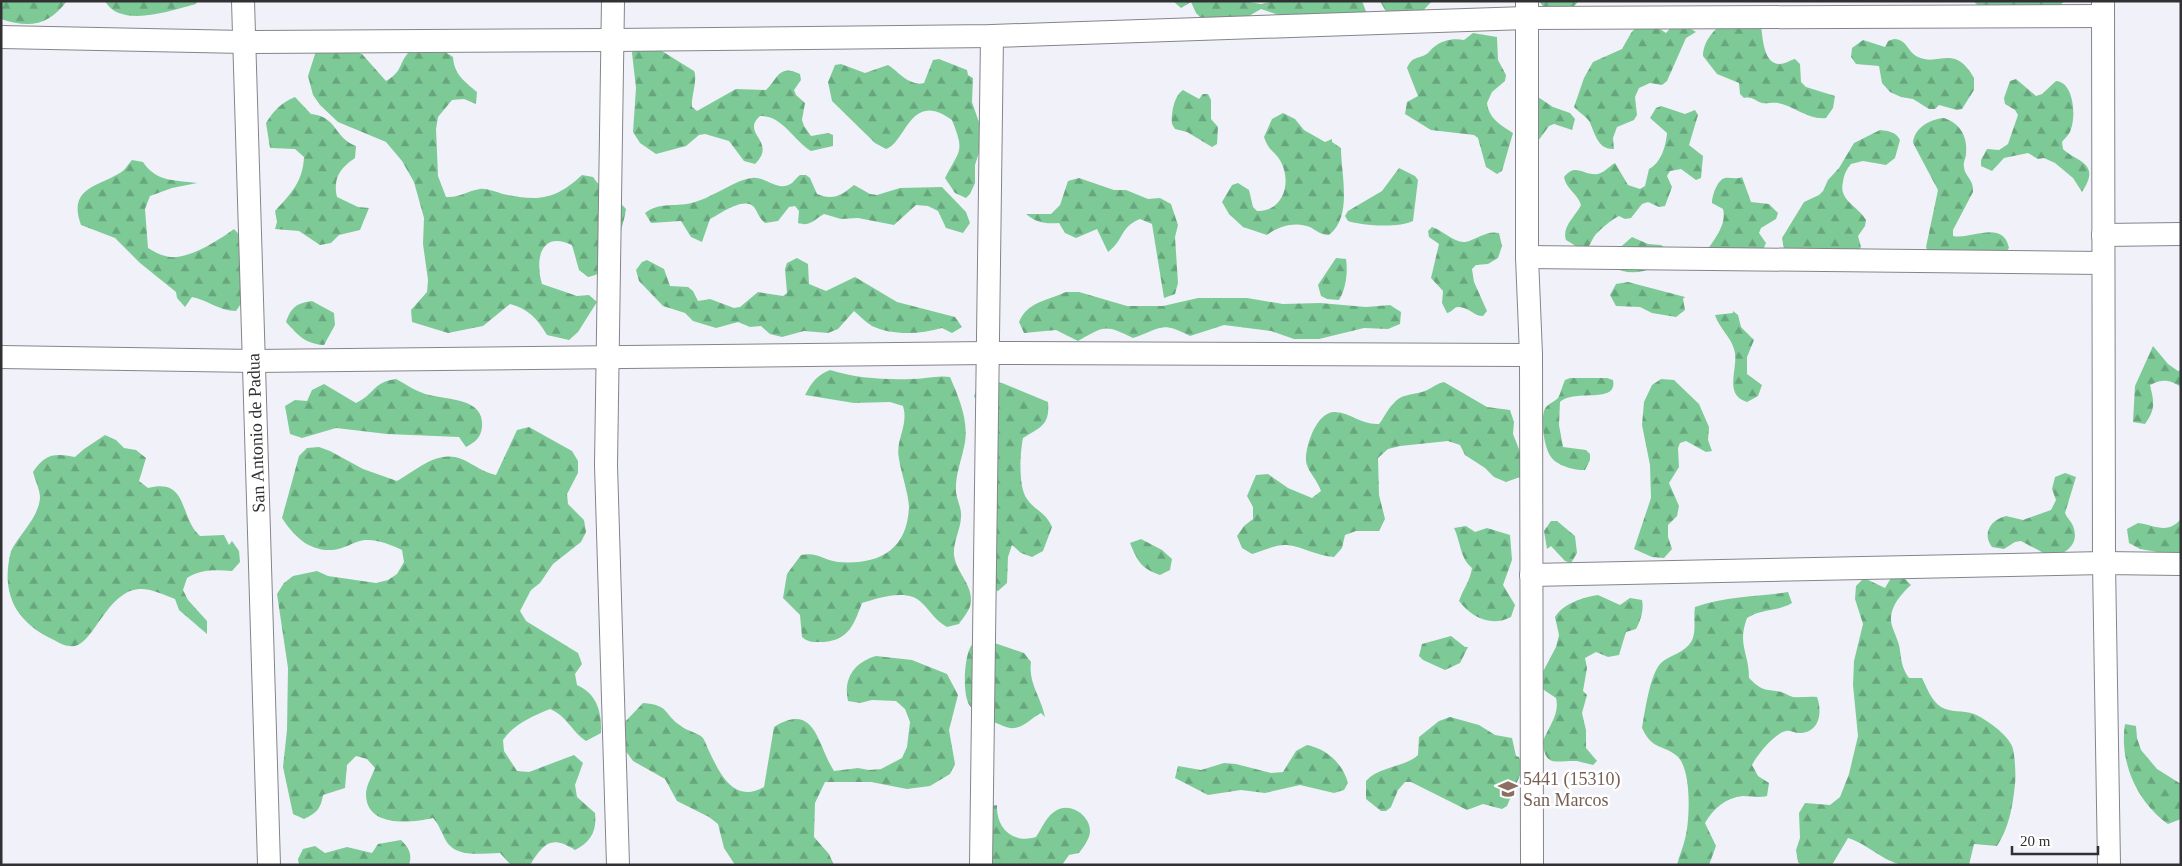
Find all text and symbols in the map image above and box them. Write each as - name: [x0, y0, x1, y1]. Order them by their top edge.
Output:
- street label: San Antonio de Padua: [243, 353, 269, 513]
- place label: 5441 (15310) San Marcos: [1523, 769, 1621, 810]
- school or university icon: 5441 (15310) San Marcos: [1497, 778, 1519, 800]
- scale bar: [2012, 824, 2098, 856]
- text: 20 m: [2020, 833, 2051, 849]

